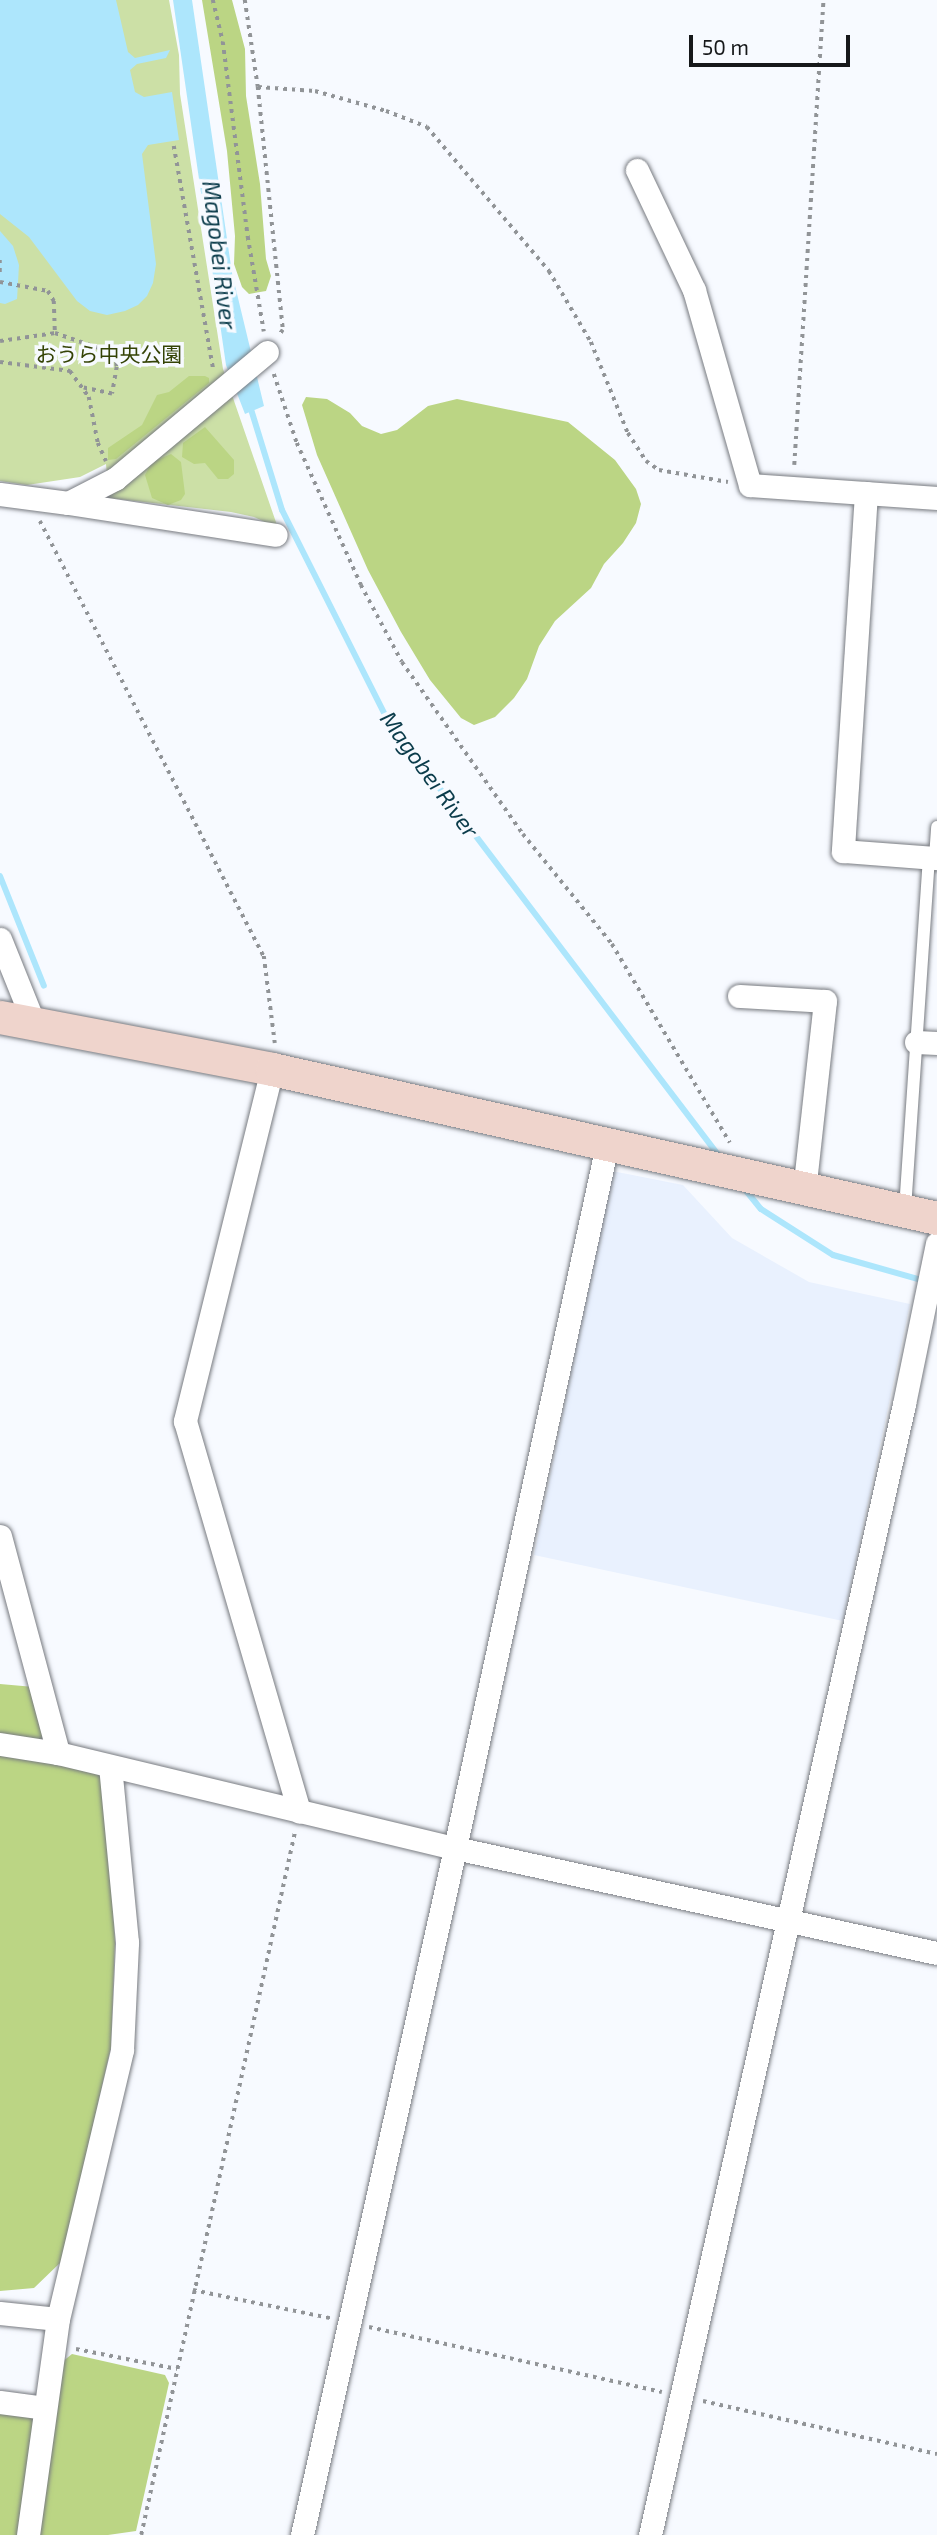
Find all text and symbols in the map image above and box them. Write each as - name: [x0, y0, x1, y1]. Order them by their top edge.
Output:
- scale bar: [692, 21, 853, 65]
- text: 50 m: [702, 34, 749, 59]
- water label: Magobei River: [197, 179, 243, 331]
- park label: おうら中央公園: [36, 341, 182, 367]
- water label: Magobei River: [375, 705, 485, 843]

